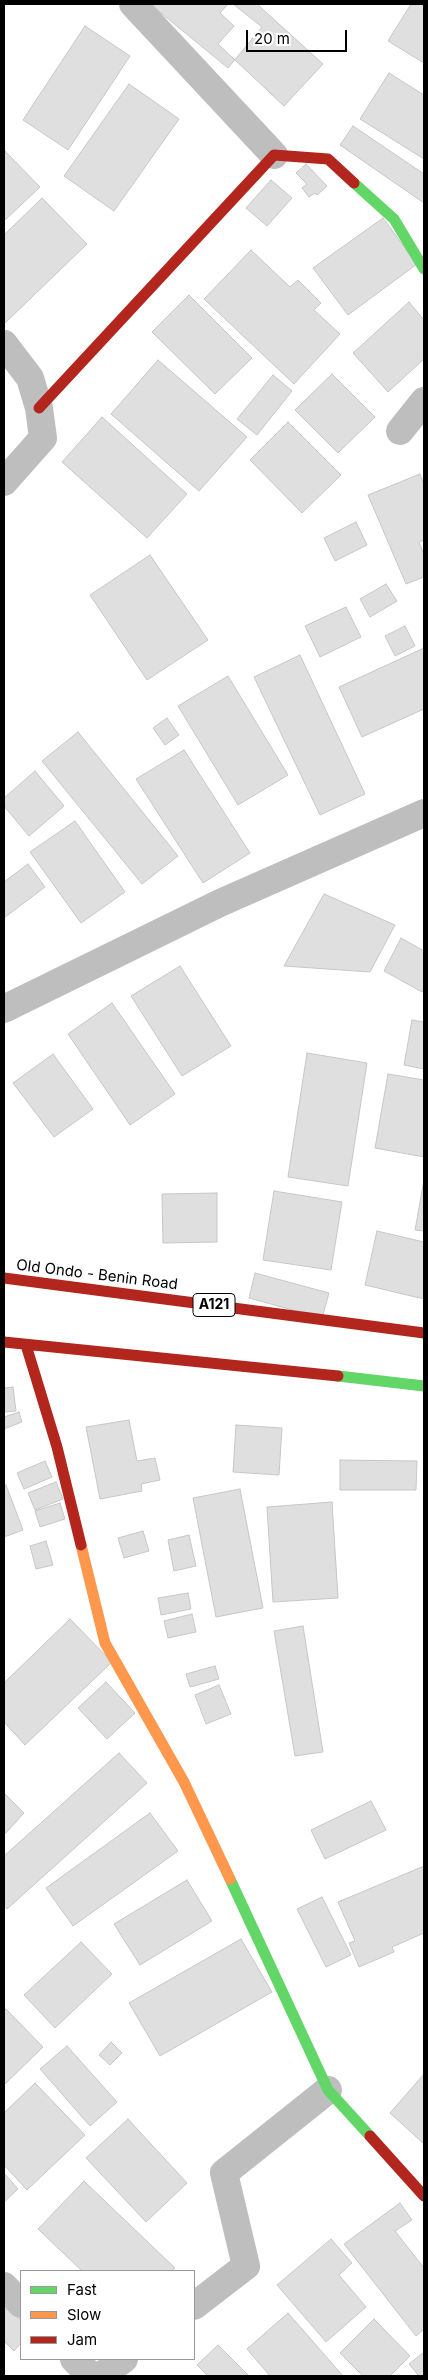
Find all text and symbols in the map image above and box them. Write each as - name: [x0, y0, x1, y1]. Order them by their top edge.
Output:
- scale bar: [248, 20, 349, 52]
- text: 20 m: [254, 29, 290, 48]
- street label: Old Ondo - Benin Road: [15, 1256, 179, 1294]
- road number: A121: [193, 1294, 235, 1316]
- legend: [20, 2270, 195, 2360]
- text: Fast: [67, 2280, 97, 2299]
- text: Slow: [67, 2305, 101, 2324]
- text: Jam: [67, 2330, 97, 2349]

